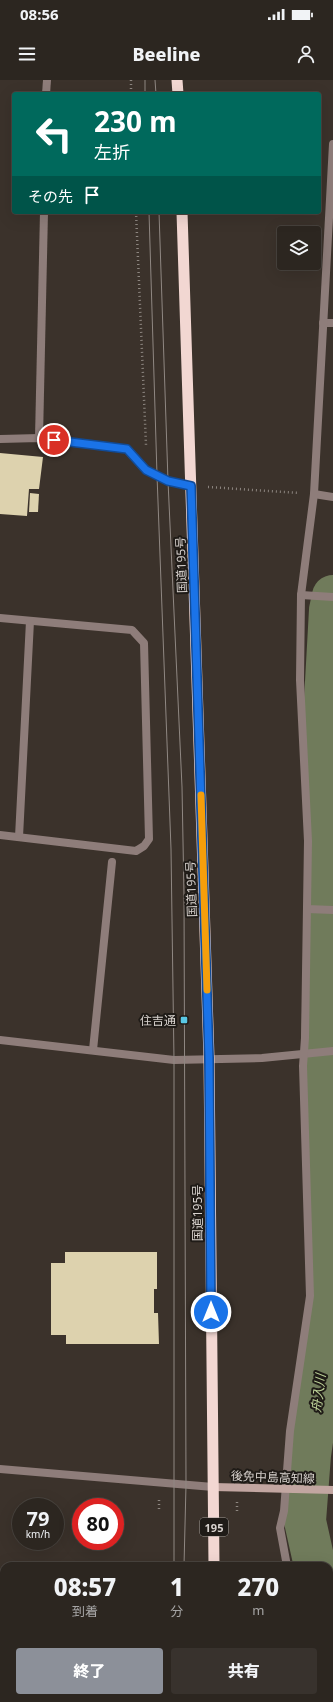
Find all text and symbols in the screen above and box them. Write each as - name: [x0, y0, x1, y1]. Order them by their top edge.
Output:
- text: 08:56: [20, 4, 59, 24]
- text: Beeline: [133, 42, 200, 66]
- icon: menu: [16, 43, 38, 65]
- icon: person: [295, 43, 317, 65]
- text: 230 m: [94, 102, 177, 140]
- icon: left: [28, 108, 80, 160]
- text: 左折: [94, 140, 130, 164]
- icon: arrive: [81, 184, 103, 206]
- text: その先: [28, 186, 73, 206]
- map controls: [277, 226, 321, 270]
- button: layers: [277, 226, 321, 270]
- pin: [37, 423, 71, 457]
- icon: arrive: [43, 429, 65, 451]
- street label: 国道195号: [172, 536, 190, 594]
- street label: 国道195号: [182, 860, 200, 918]
- place label: 住吉通: [140, 1012, 176, 1029]
- marker: 住吉通: [179, 1015, 189, 1025]
- street label: 国道195号: [189, 1185, 206, 1241]
- position arrow: [190, 1291, 232, 1333]
- water label: 舟入川: [307, 1371, 330, 1413]
- street label: 後免中島高知線: [231, 1467, 315, 1487]
- speed limit sign: 80: [72, 1498, 124, 1550]
- text: 79: [27, 1505, 49, 1532]
- road number: 195: [200, 1518, 228, 1536]
- text: km/h: [26, 1527, 50, 1541]
- text: 08:57: [54, 1570, 116, 1603]
- text: 1: [170, 1570, 184, 1603]
- text: 270: [238, 1570, 279, 1603]
- text: m: [252, 1601, 264, 1619]
- text: 到着: [72, 1602, 98, 1620]
- text: 分: [170, 1602, 183, 1620]
- button: 終了: [16, 1648, 163, 1694]
- button: 共有: [171, 1648, 317, 1694]

